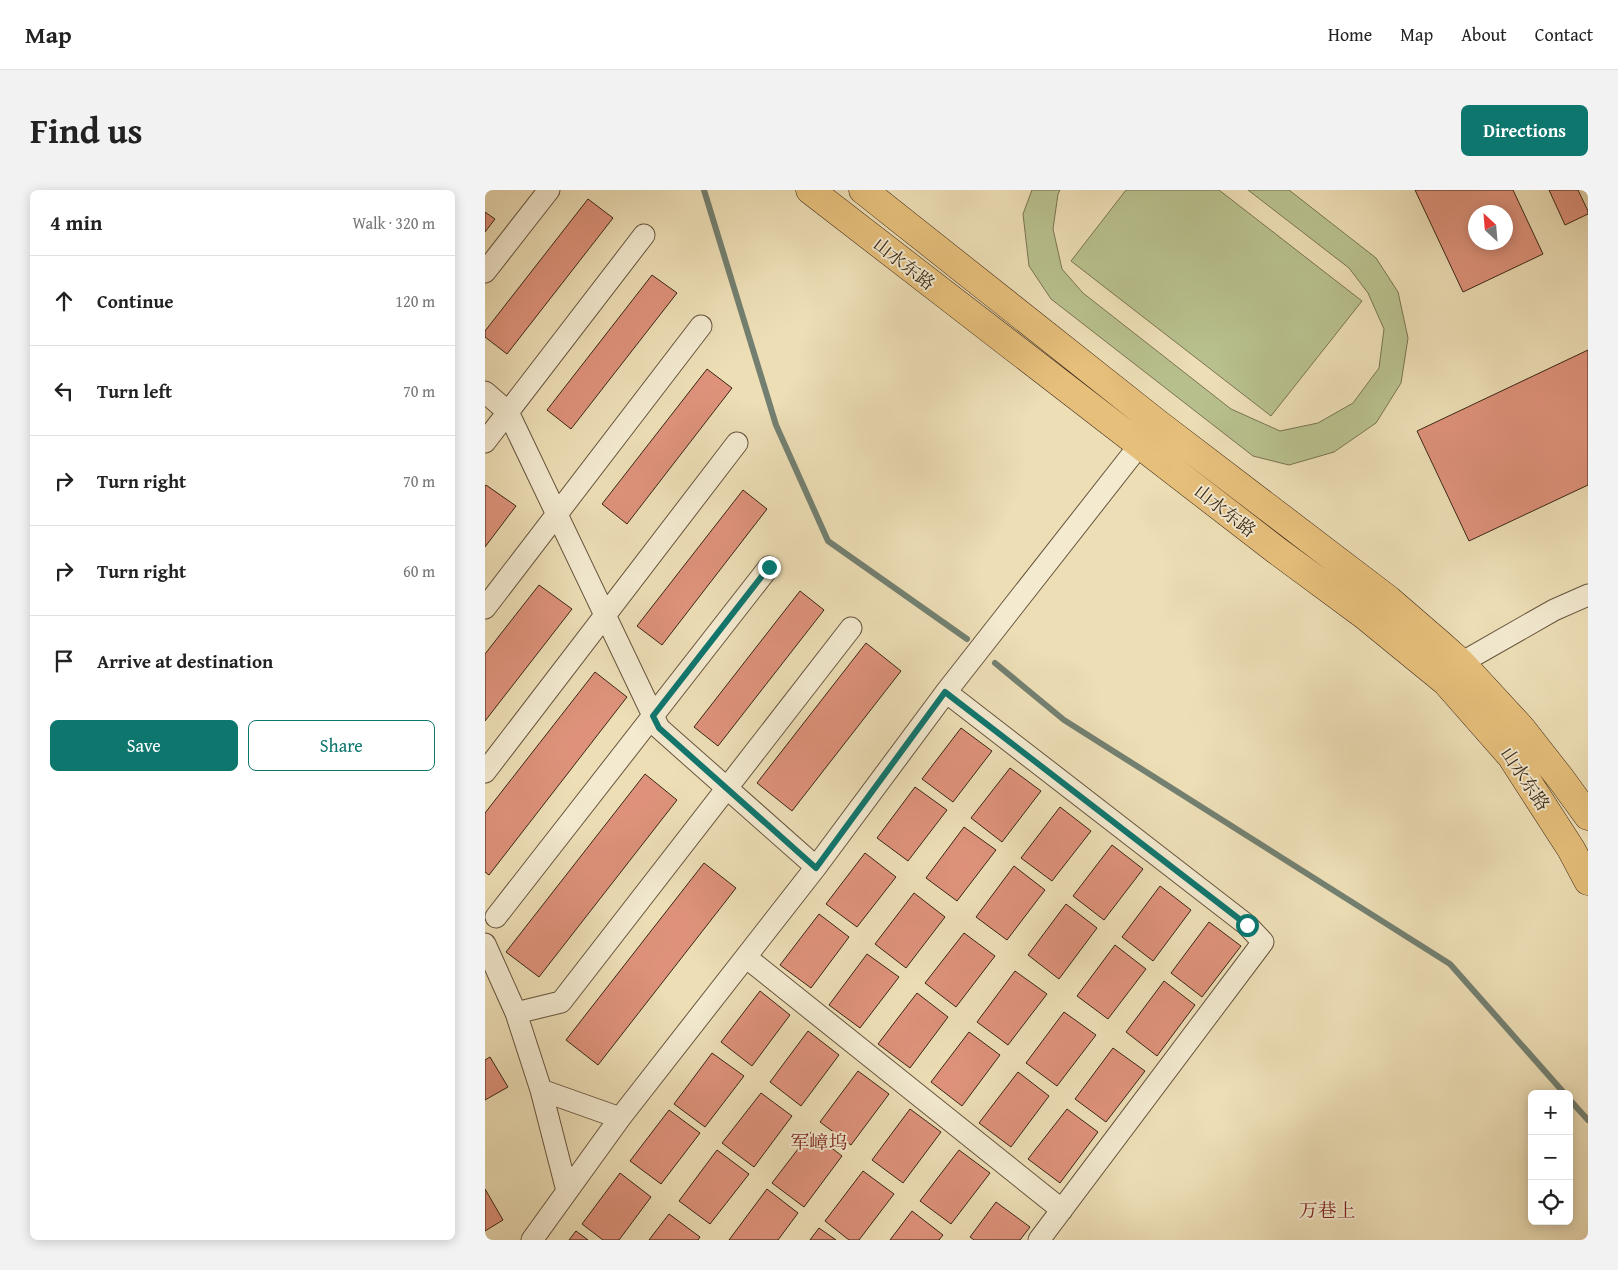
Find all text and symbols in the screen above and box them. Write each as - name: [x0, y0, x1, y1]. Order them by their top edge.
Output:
- text: Map: [25, 17, 72, 52]
- text: Home: [1328, 21, 1372, 48]
- text: Map: [1400, 21, 1433, 48]
- text: About: [1461, 21, 1507, 48]
- text: Contact: [1535, 21, 1593, 48]
- text: Find us: [30, 105, 143, 156]
- button: Directions: [1461, 105, 1588, 156]
- north arrow: [1468, 205, 1513, 250]
- text: 4 min: [50, 207, 102, 238]
- text: Walk · 320 m: [352, 211, 435, 235]
- street label: 山水东路: [868, 231, 941, 296]
- icon: ahead: [50, 287, 78, 315]
- text: Continue: [97, 287, 174, 315]
- text: 120 m: [395, 289, 435, 313]
- icon: left: [50, 377, 78, 405]
- text: Turn left: [97, 377, 172, 405]
- text: 70 m: [403, 379, 435, 403]
- icon: right: [50, 467, 78, 495]
- text: Turn right: [97, 467, 186, 495]
- text: 70 m: [403, 469, 435, 493]
- street label: 山水东路: [1189, 478, 1262, 543]
- route end: [758, 556, 781, 579]
- icon: right: [50, 557, 78, 585]
- text: Turn right: [97, 557, 186, 585]
- text: 60 m: [403, 559, 435, 583]
- icon: arrive: [50, 647, 78, 675]
- text: Arrive at destination: [97, 647, 273, 675]
- button: Save: [50, 720, 238, 771]
- button: Share: [248, 720, 435, 771]
- street label: 山水东路: [1494, 741, 1557, 816]
- route start: [1236, 914, 1259, 937]
- map controls: [1528, 1090, 1573, 1225]
- button: +: [1528, 1090, 1573, 1135]
- district label: 军嶂坞: [790, 1128, 848, 1156]
- button: −: [1528, 1135, 1573, 1180]
- button: locate: [1528, 1180, 1573, 1225]
- district label: 万巷上: [1298, 1196, 1356, 1224]

